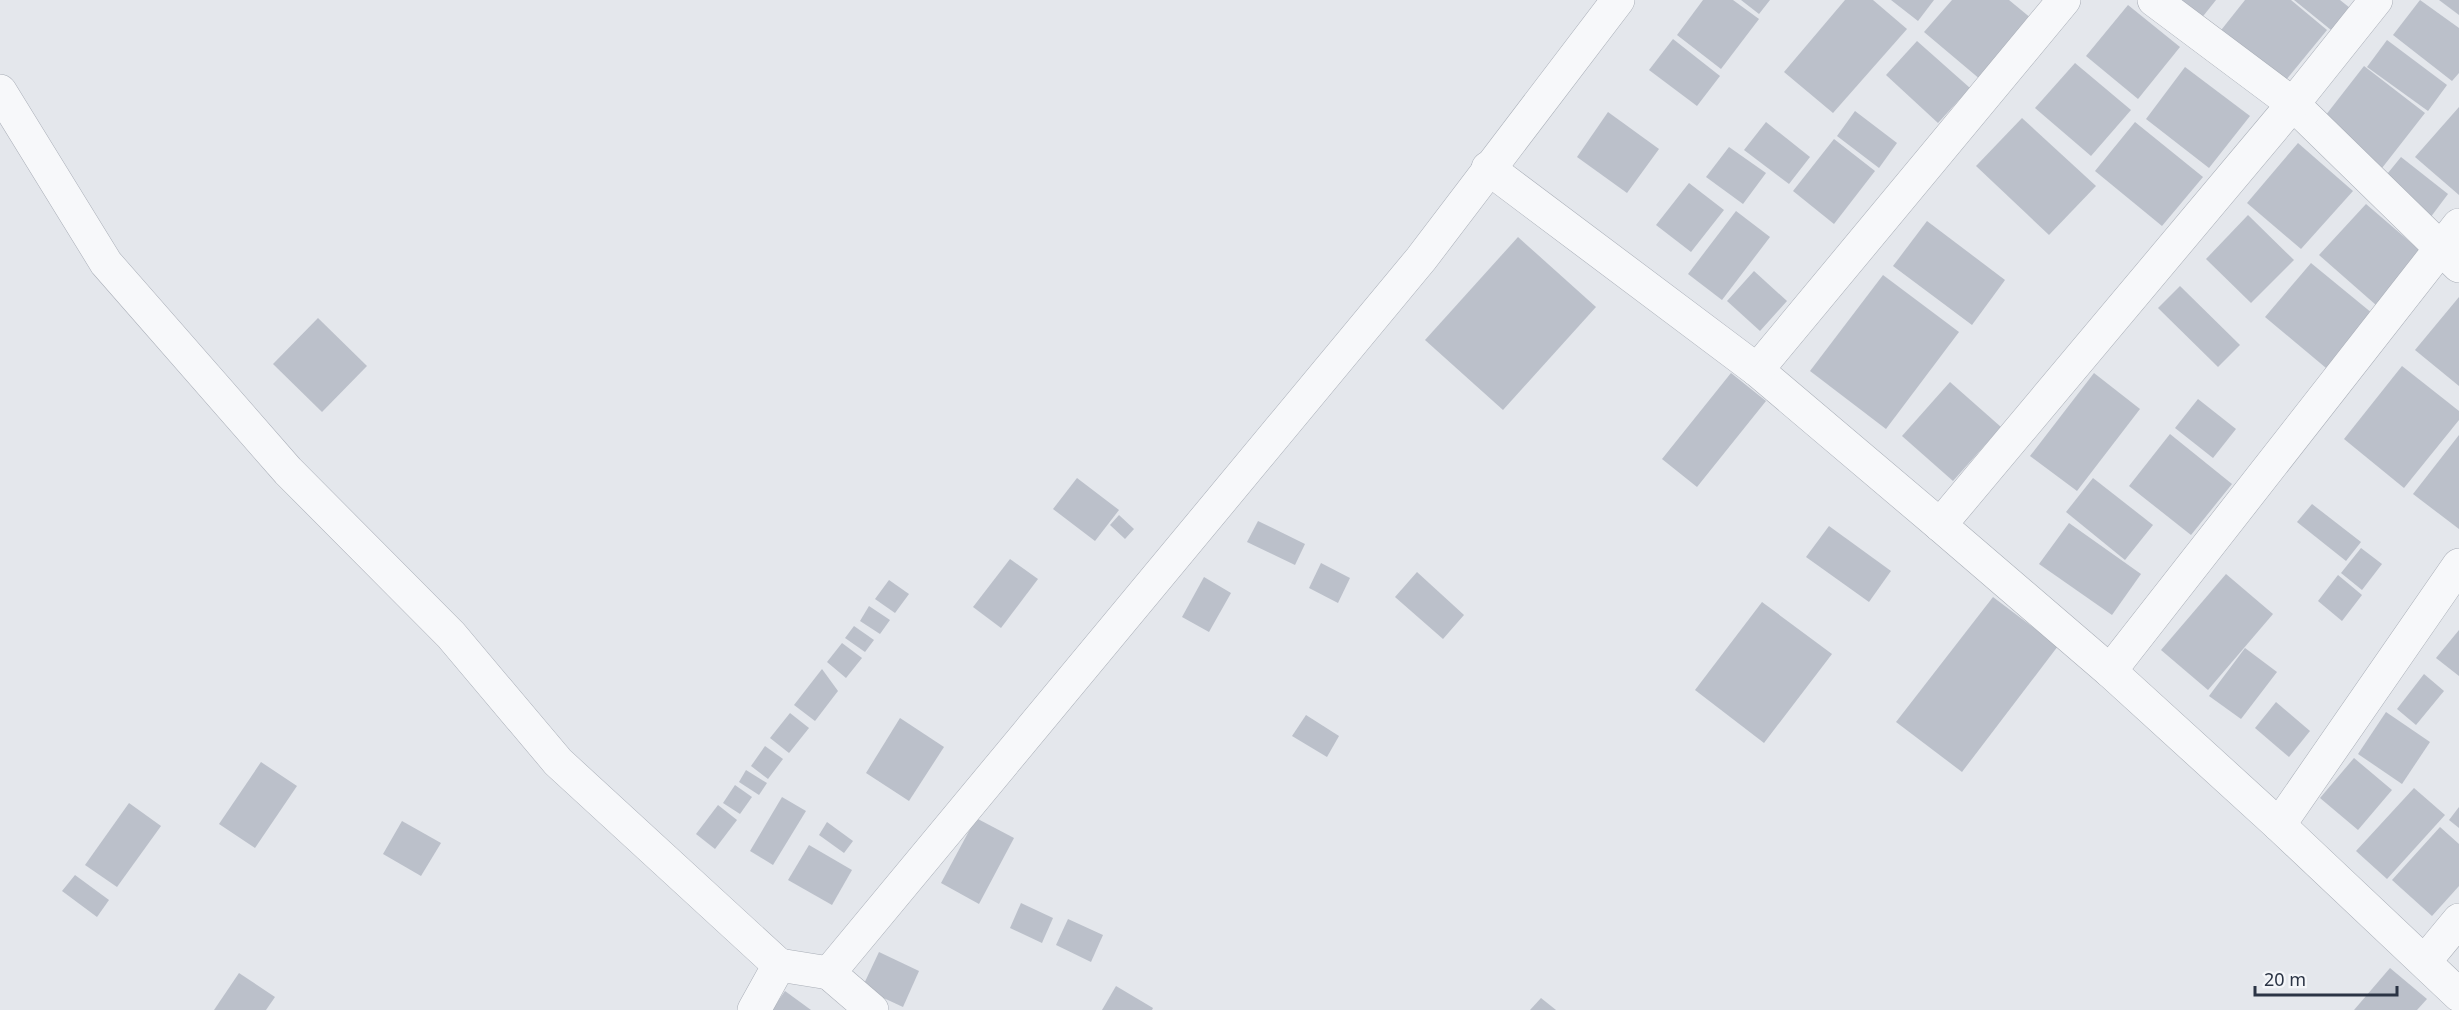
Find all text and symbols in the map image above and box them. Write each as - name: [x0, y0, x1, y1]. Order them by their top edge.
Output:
- scale bar: [2255, 959, 2398, 997]
- text: 20 m: [2264, 967, 2306, 991]

